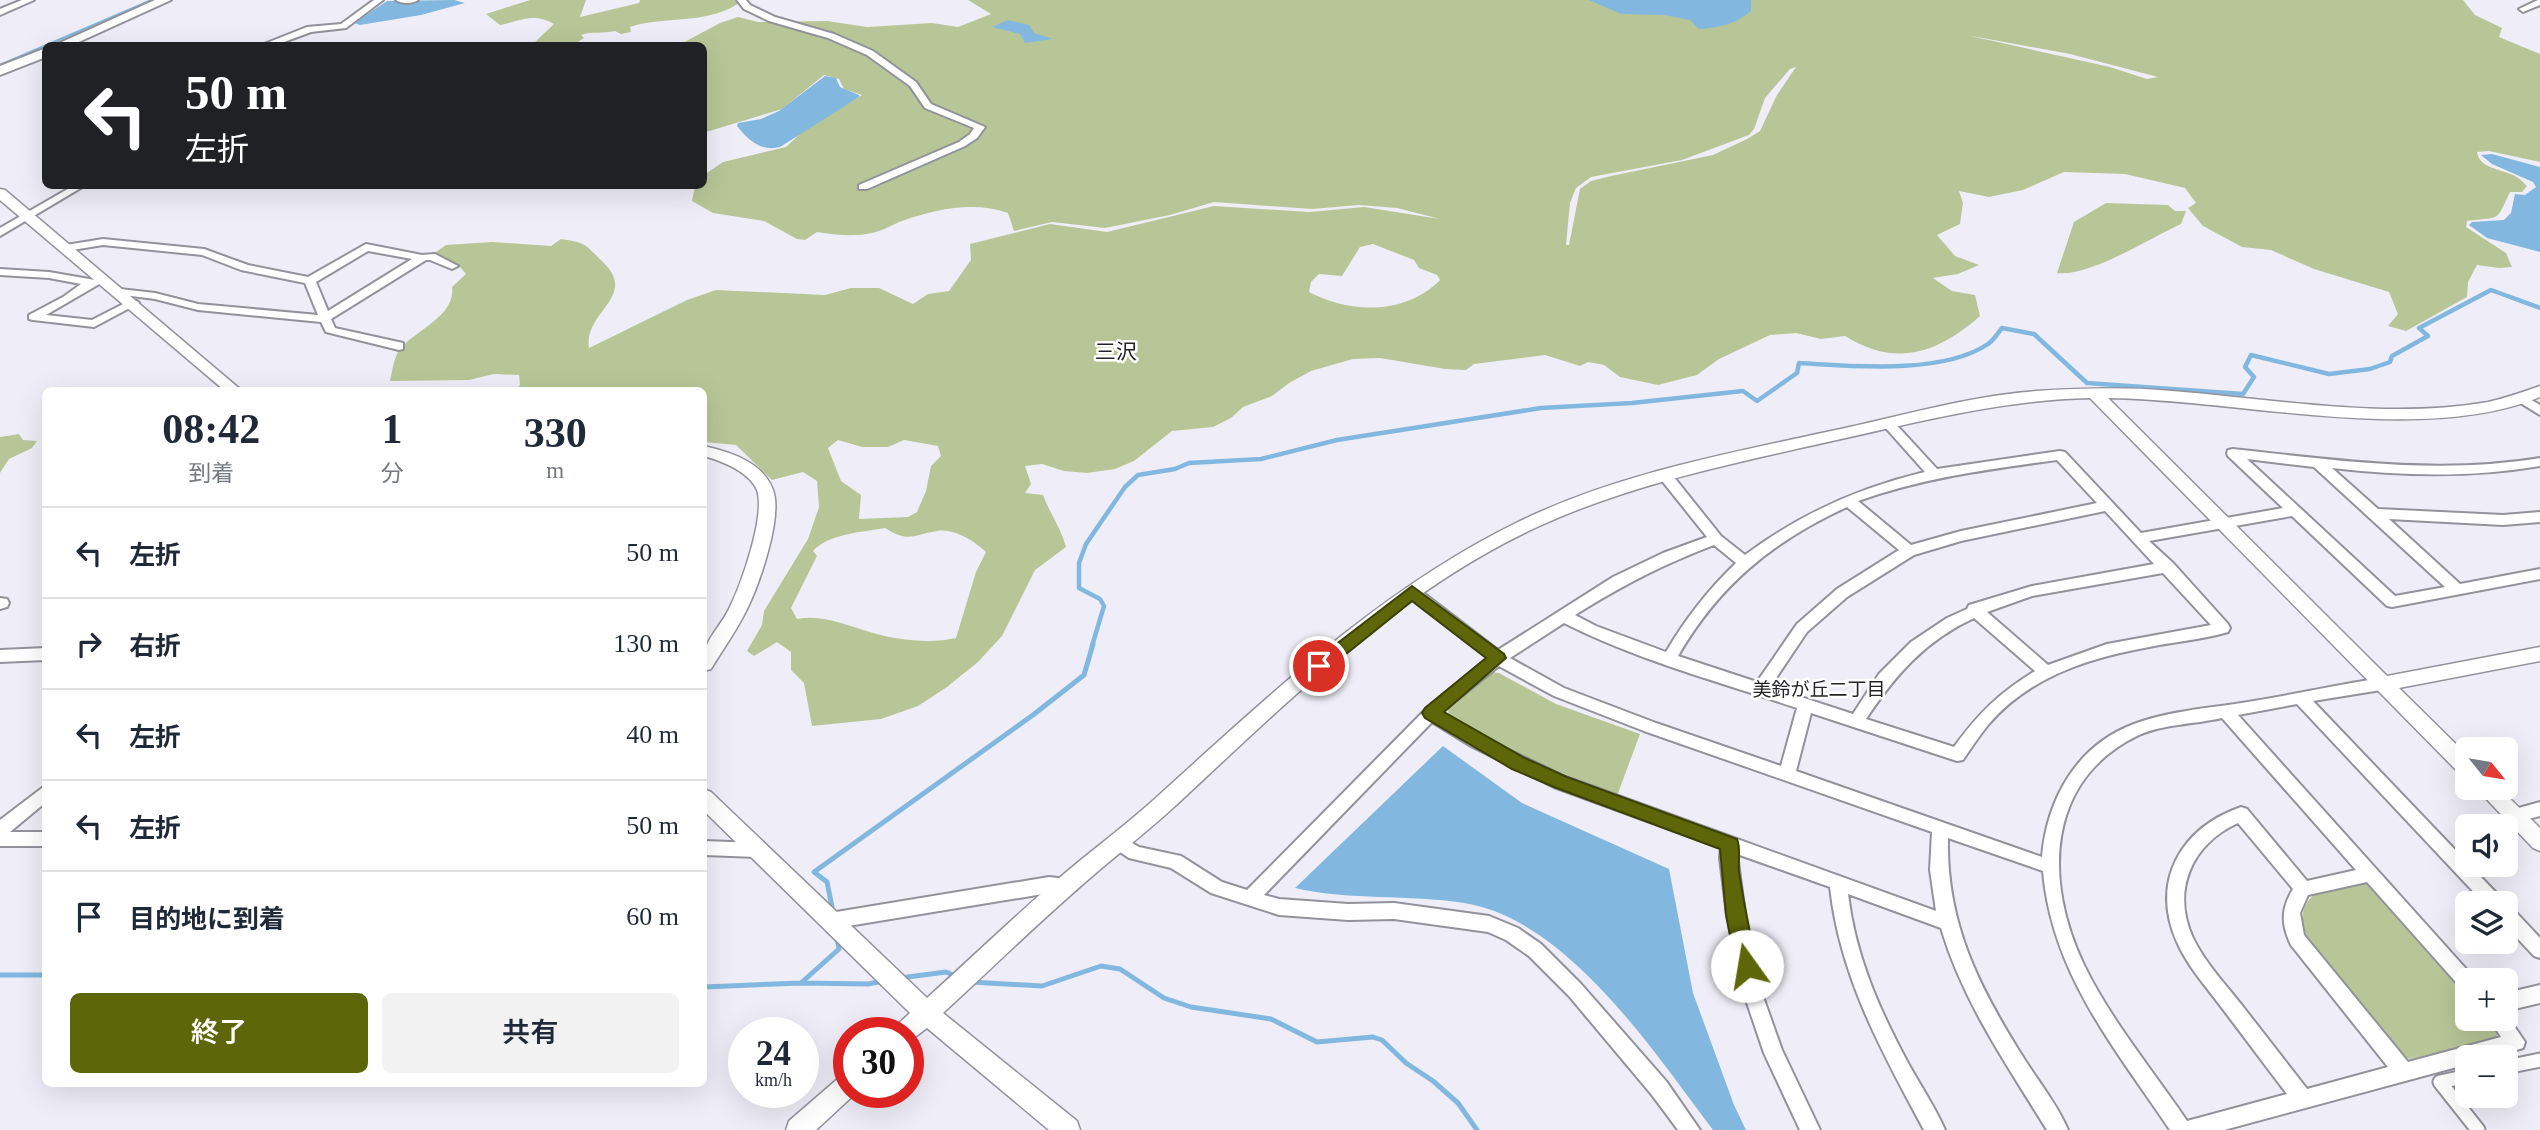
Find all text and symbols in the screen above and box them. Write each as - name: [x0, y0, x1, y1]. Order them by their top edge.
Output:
- text: 50 m: [185, 65, 287, 120]
- icon: left: [70, 70, 161, 161]
- text: 左折: [185, 131, 249, 167]
- district label: 三沢: [1095, 340, 1137, 364]
- text: 08:42: [162, 406, 260, 452]
- text: 1: [382, 406, 403, 452]
- text: 330: [524, 410, 587, 456]
- text: m: [546, 458, 564, 483]
- text: 到着: [188, 461, 234, 486]
- text: 分: [381, 461, 404, 486]
- icon: left: [70, 534, 108, 572]
- text: 50 m: [626, 538, 679, 567]
- text: 左折: [129, 541, 181, 570]
- icon: right: [70, 625, 108, 663]
- text: 130 m: [613, 629, 679, 658]
- text: 右折: [129, 632, 181, 661]
- pin: [1289, 636, 1349, 696]
- icon: arrive: [1300, 647, 1338, 685]
- district label: 美鈴が丘二丁目: [1752, 679, 1886, 700]
- icon: left: [70, 716, 108, 754]
- text: 40 m: [626, 720, 679, 749]
- text: 左折: [129, 723, 181, 752]
- north arrow: [2455, 737, 2518, 800]
- map controls: [2455, 737, 2518, 1108]
- icon: left: [70, 807, 108, 845]
- text: 50 m: [626, 811, 679, 840]
- text: 左折: [129, 814, 181, 843]
- button: sound: [2455, 814, 2518, 877]
- button: layers: [2455, 891, 2518, 954]
- icon: arrive: [70, 898, 108, 936]
- text: 60 m: [626, 902, 679, 931]
- text: 目的地に到着: [129, 905, 285, 934]
- position arrow: [1710, 929, 1784, 1003]
- button: +: [2455, 968, 2518, 1031]
- button: 終了: [70, 993, 368, 1073]
- button: 共有: [382, 993, 679, 1073]
- speed limit sign: 30: [833, 1017, 924, 1108]
- text: 24: [756, 1034, 791, 1073]
- button: −: [2455, 1045, 2518, 1108]
- text: km/h: [755, 1070, 792, 1090]

